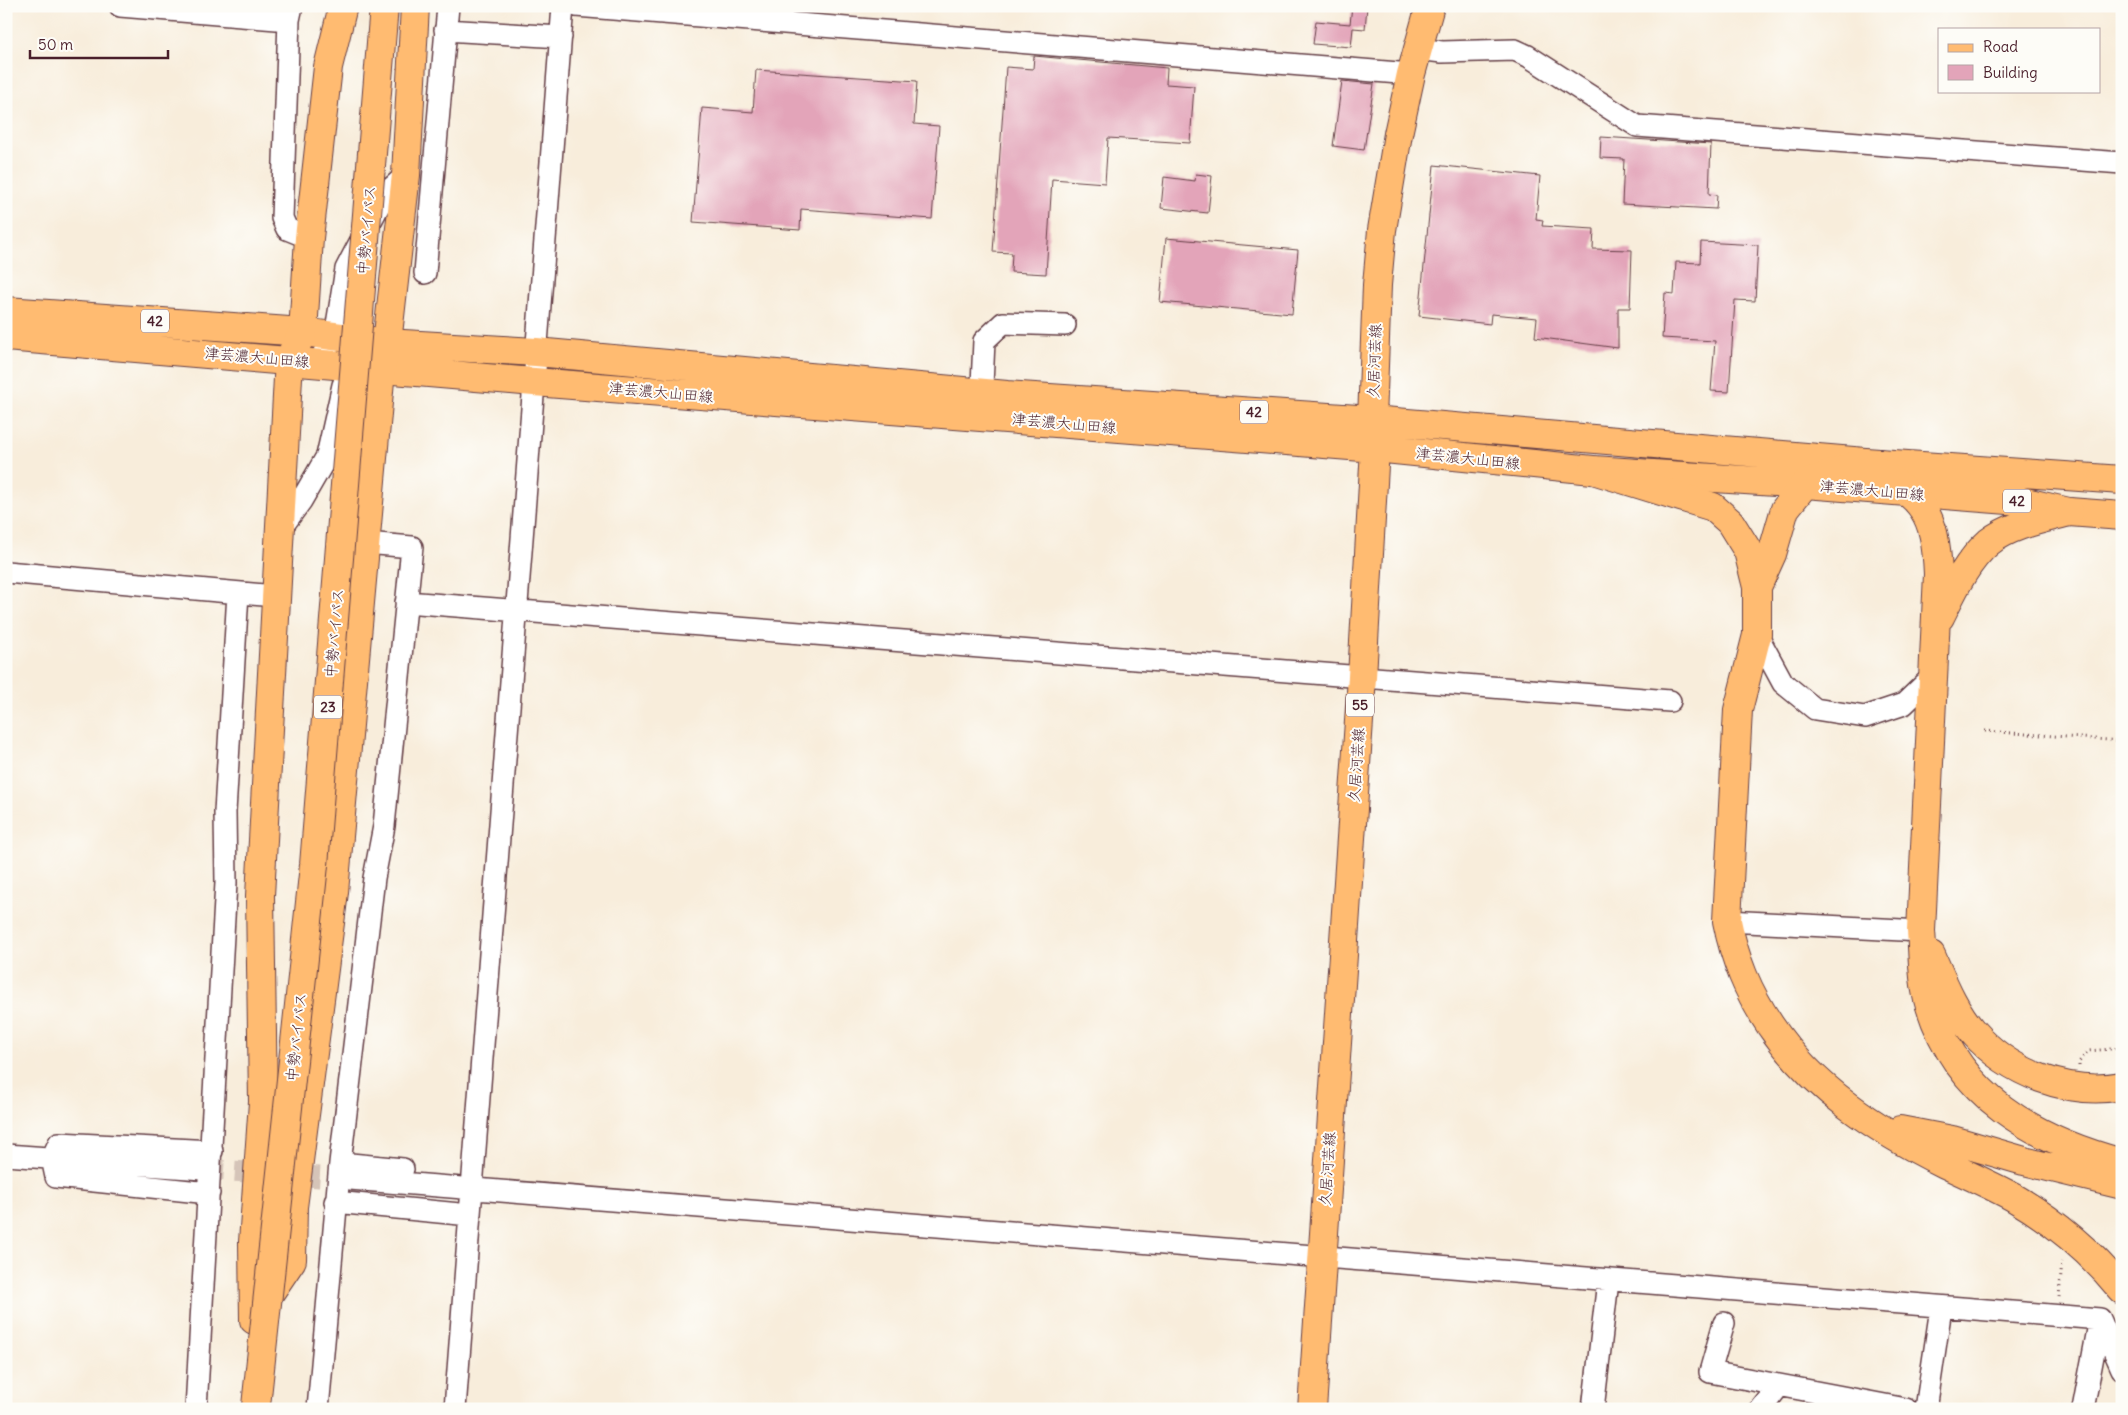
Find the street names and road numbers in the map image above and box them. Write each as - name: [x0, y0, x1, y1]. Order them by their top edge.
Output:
- street label: 中勢バイパス: [353, 184, 379, 276]
- road number: 42: [141, 310, 169, 332]
- street label: 久居河芸線: [1363, 323, 1385, 399]
- street label: 津芸濃大山田線: [204, 343, 310, 371]
- street label: 津芸濃大山田線: [608, 378, 714, 406]
- road number: 42: [1240, 401, 1268, 424]
- street label: 津芸濃大山田線: [1011, 409, 1117, 437]
- street label: 津芸濃大山田線: [1415, 443, 1521, 473]
- street label: 津芸濃大山田線: [1819, 476, 1925, 504]
- road number: 42: [2003, 490, 2031, 512]
- street label: 中勢バイパス: [321, 587, 347, 679]
- road number: 55: [1346, 694, 1374, 716]
- road number: 23: [314, 696, 342, 719]
- street label: 久居河芸線: [1344, 727, 1368, 803]
- street label: 中勢バイパス: [282, 991, 310, 1083]
- street label: 久居河芸線: [1315, 1131, 1339, 1207]

